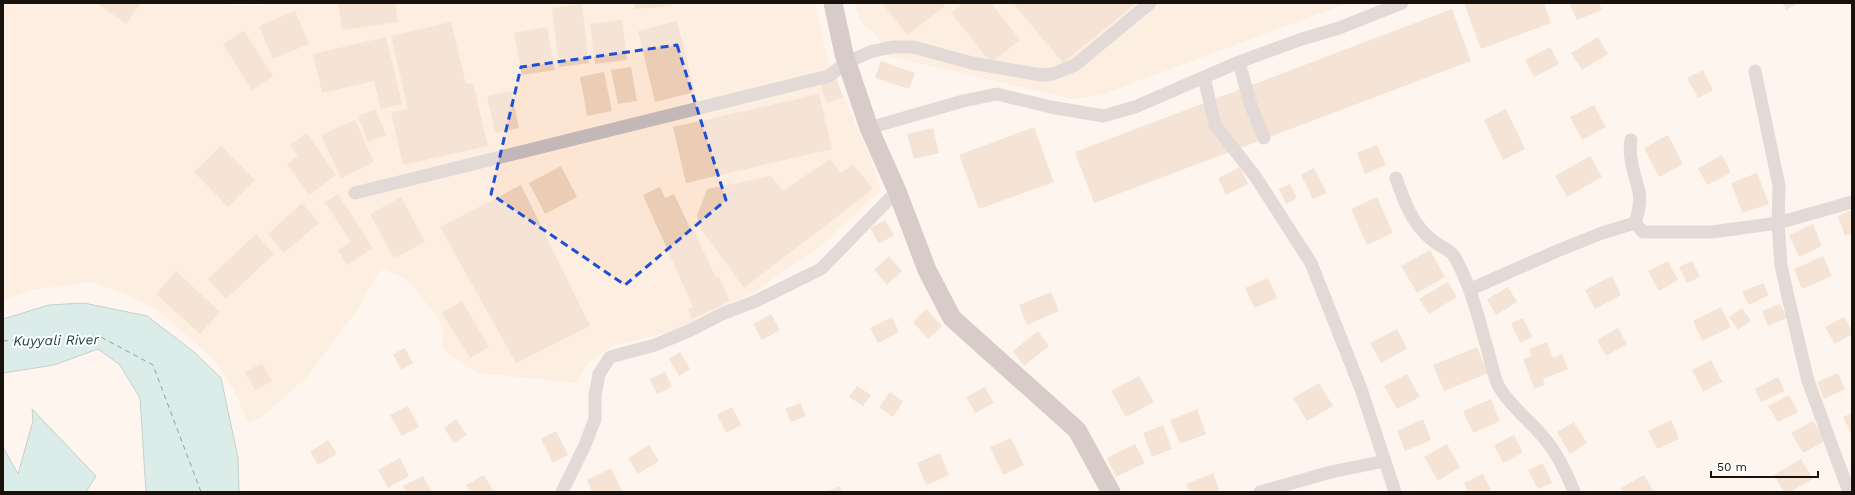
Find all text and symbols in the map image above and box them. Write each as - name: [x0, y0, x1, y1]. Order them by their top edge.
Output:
- water label: Kuyyali River: [13, 331, 99, 349]
- scale bar: [1711, 453, 1818, 479]
- text: 50 m: [1717, 460, 1747, 474]

